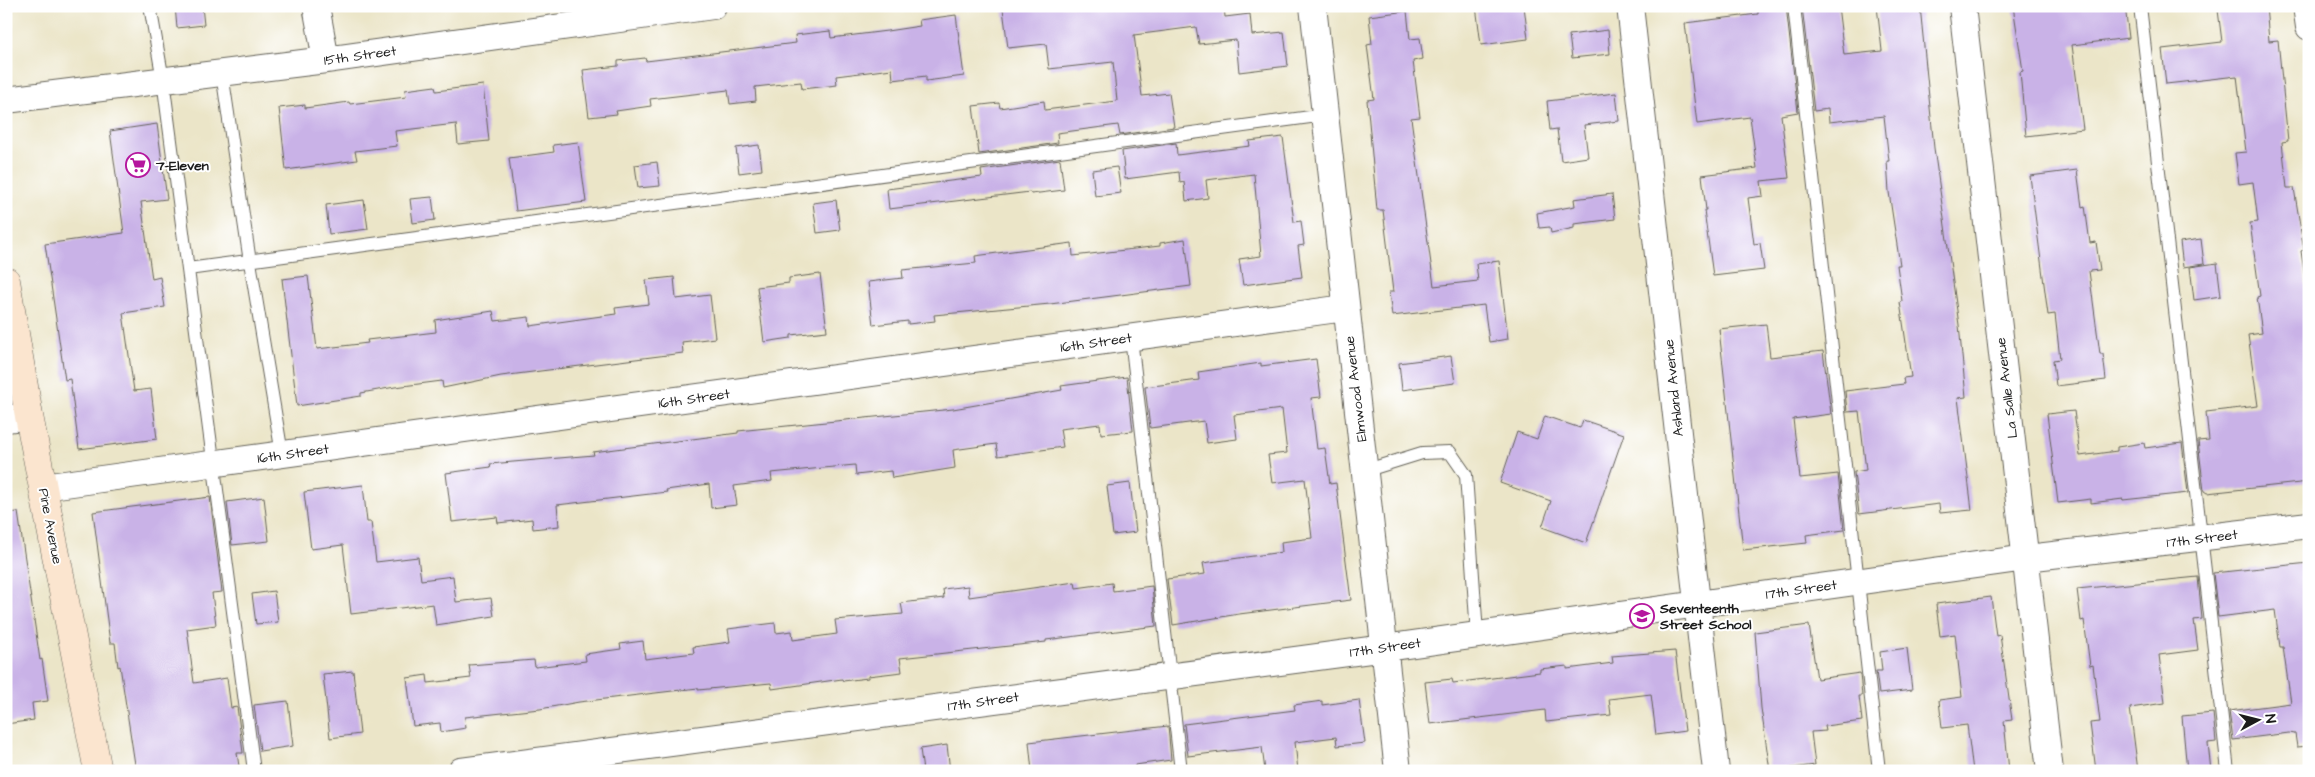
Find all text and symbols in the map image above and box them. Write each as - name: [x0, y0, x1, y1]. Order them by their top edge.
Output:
- street label: 15th Street: [323, 41, 398, 71]
- supermarket icon: 7-Eleven: [125, 152, 151, 178]
- place label: 7-Eleven: [155, 156, 209, 176]
- street label: 16th Street: [1059, 328, 1133, 358]
- street label: Elmwood Avenue: [1340, 334, 1372, 443]
- street label: La Salle Avenue: [1991, 336, 2023, 440]
- street label: Ashland Avenue: [1659, 338, 1689, 437]
- street label: 16th Street: [657, 384, 731, 414]
- street label: 16th Street: [256, 439, 330, 469]
- street label: Pine Avenue: [33, 487, 67, 566]
- street label: 17th Street: [2165, 525, 2239, 553]
- street label: 17th Street: [1764, 575, 1838, 605]
- place label: Seventeenth Street School: [1659, 599, 1752, 635]
- school or university icon: Seventeenth Street School: [1629, 603, 1655, 629]
- street label: 17th Street: [1348, 633, 1422, 663]
- street label: 17th Street: [946, 687, 1020, 717]
- north arrow: [2232, 694, 2282, 744]
- text: N: [2259, 713, 2280, 724]

